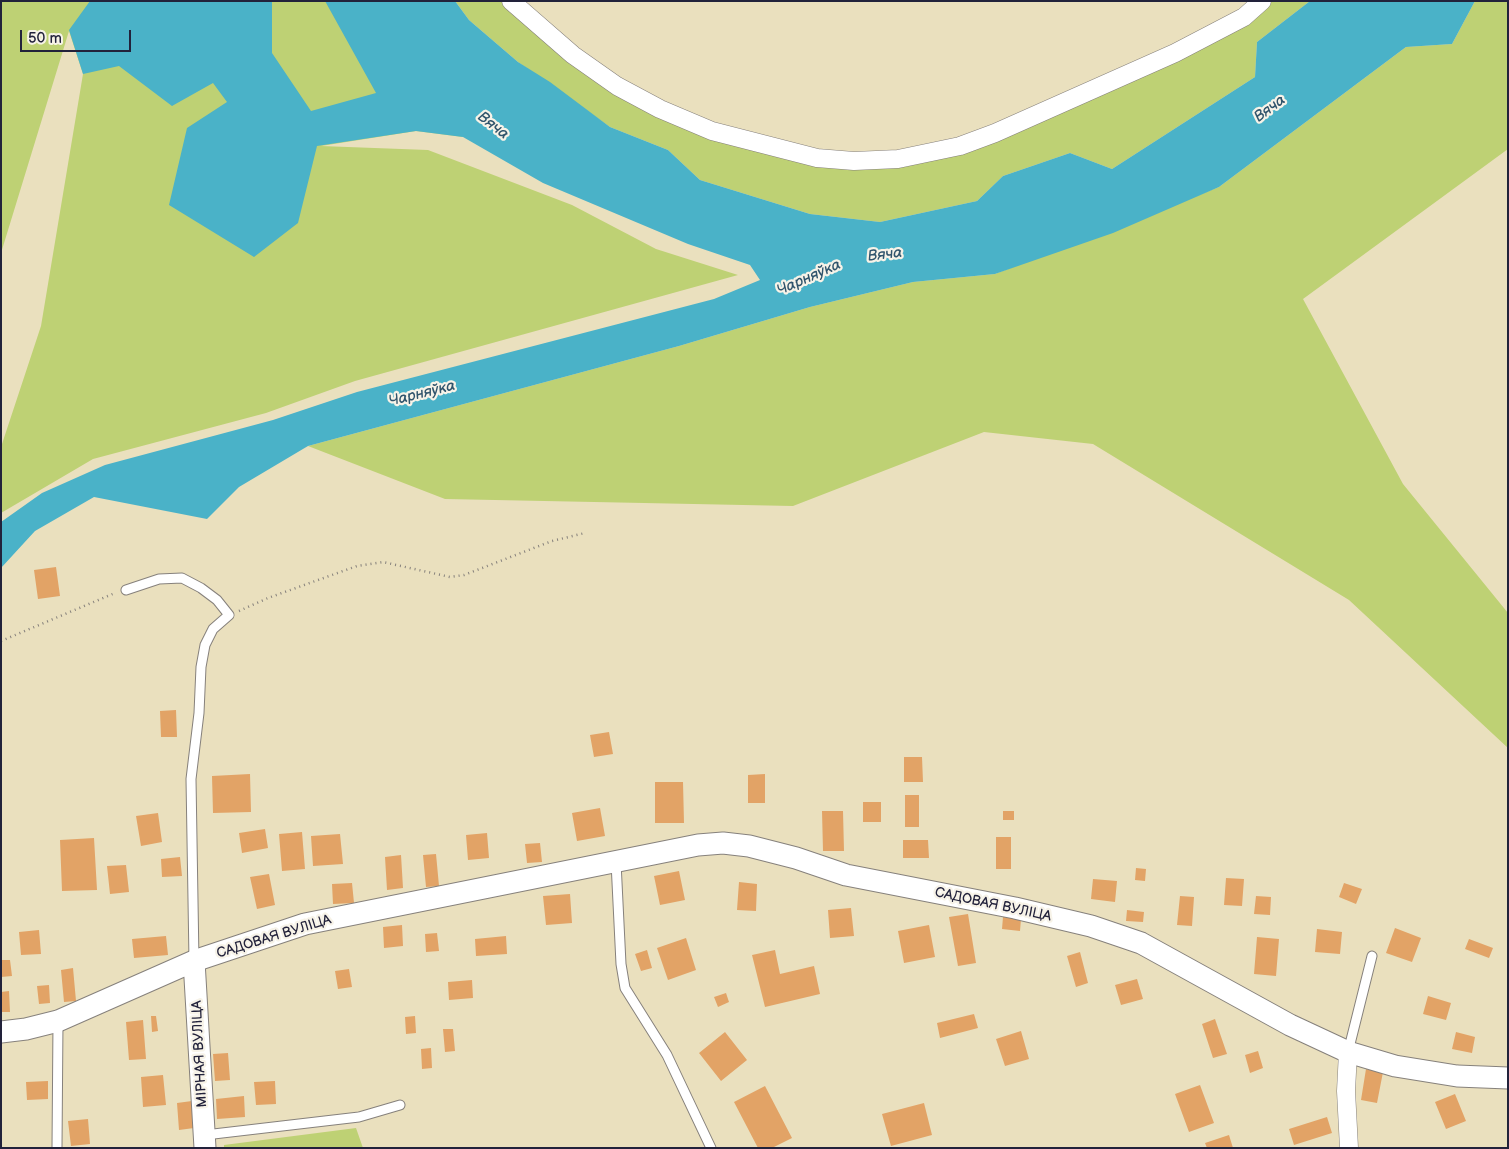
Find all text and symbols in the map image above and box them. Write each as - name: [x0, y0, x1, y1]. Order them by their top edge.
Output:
- scale bar: [22, 20, 134, 52]
- text: 50 m: [28, 29, 62, 48]
- water label: Вяча: [1251, 91, 1289, 127]
- water label: Вяча: [474, 108, 512, 144]
- water label: Вяча: [867, 244, 903, 266]
- water label: Чарняўка: [774, 256, 844, 300]
- water label: Чарняўка: [387, 377, 457, 411]
- street label: САДОВАЯ ВУЛІЦА: [933, 884, 1053, 926]
- street label: САДОВАЯ ВУЛІЦА: [215, 912, 333, 962]
- street label: МІРНАЯ ВУЛІЦА: [189, 1000, 211, 1108]

